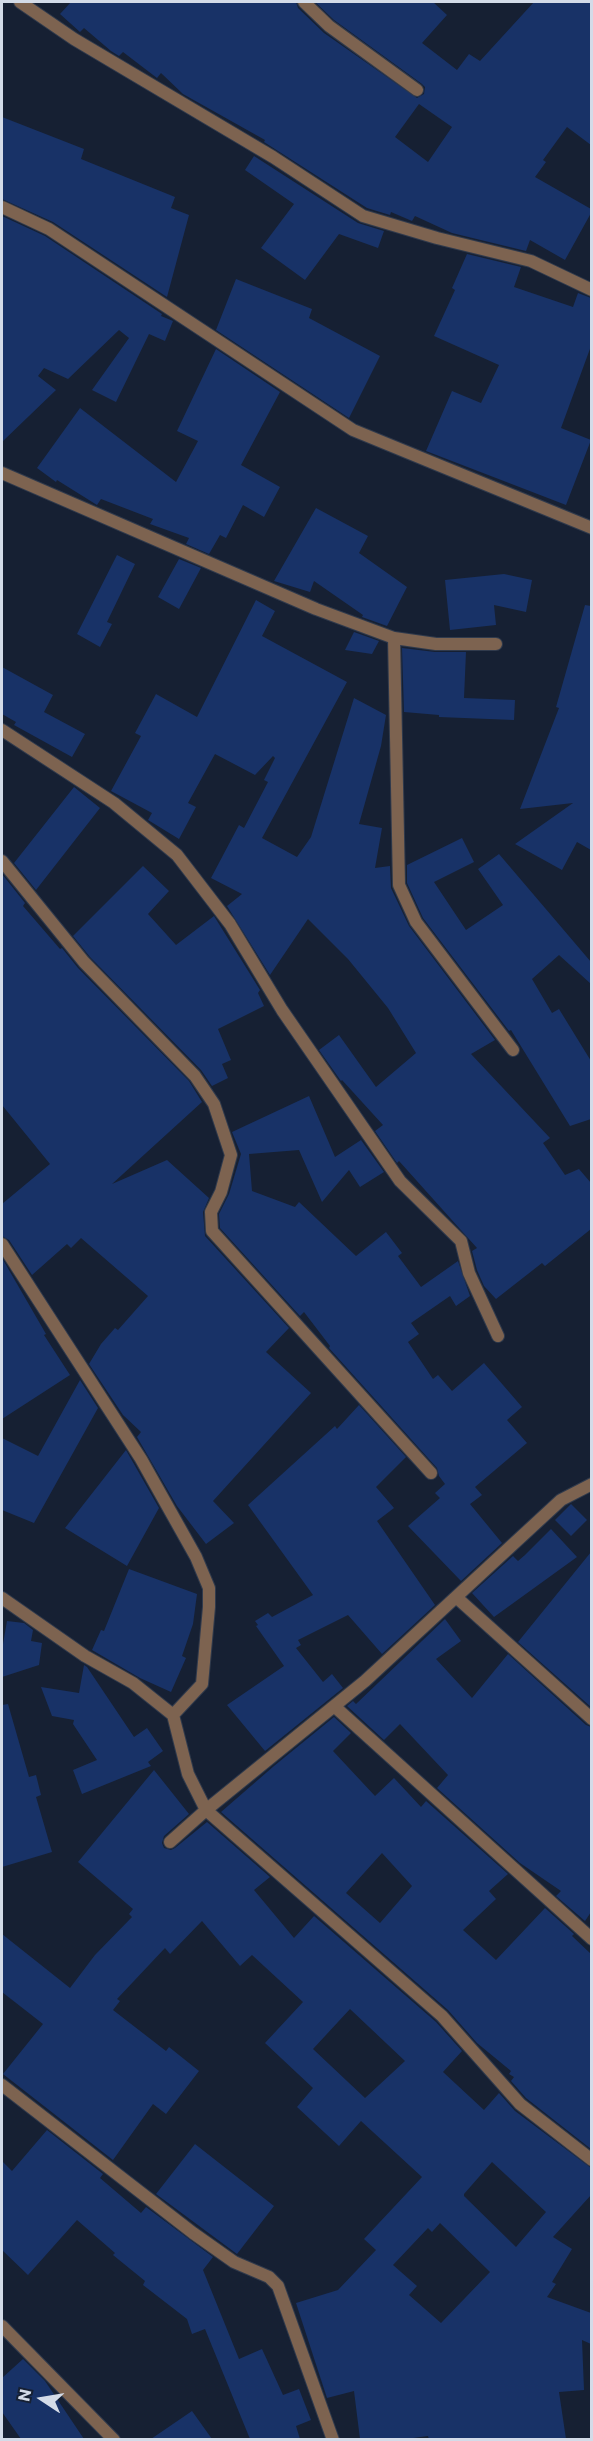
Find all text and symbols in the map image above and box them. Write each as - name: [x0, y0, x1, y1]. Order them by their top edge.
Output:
- north arrow: [12, 2369, 72, 2429]
- text: N: [13, 2387, 34, 2403]

